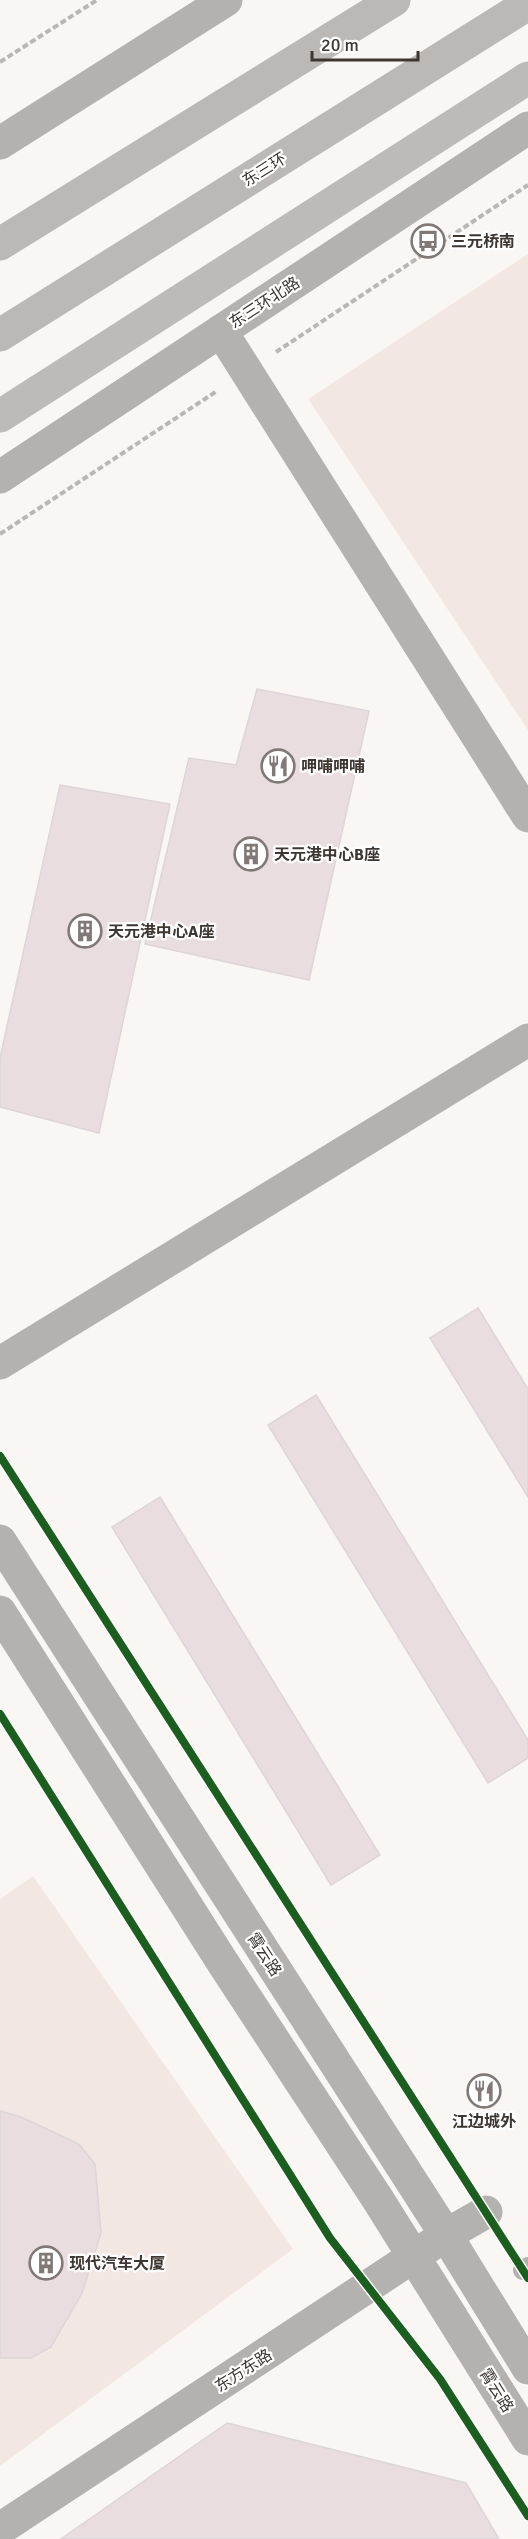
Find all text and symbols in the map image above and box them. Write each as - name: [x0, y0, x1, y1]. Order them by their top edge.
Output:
- scale bar: [312, 24, 418, 62]
- text: 20 m: [321, 34, 359, 56]
- street label: 东三环: [239, 149, 290, 191]
- bus stop icon: 三元桥南: [410, 223, 446, 259]
- place label: 三元桥南: [451, 232, 515, 252]
- street label: 东三环北路: [226, 273, 304, 333]
- restaurant icon: 呷哺呷哺: [260, 748, 296, 784]
- place label: 呷哺呷哺: [301, 757, 365, 777]
- building icon: 天元港中心B座: [233, 836, 269, 872]
- place label: 天元港中心B座: [274, 845, 380, 865]
- building icon: 天元港中心A座: [67, 913, 103, 949]
- place label: 天元港中心A座: [108, 922, 214, 942]
- street label: 霄云路: [243, 1929, 286, 1980]
- restaurant icon: 江边城外: [466, 2073, 502, 2109]
- place label: 江边城外: [452, 2112, 517, 2132]
- building icon: 现代汽车大厦: [28, 2245, 64, 2281]
- place label: 现代汽车大厦: [69, 2254, 165, 2274]
- street label: 东方东路: [211, 2345, 276, 2397]
- street label: 霄云路: [475, 2365, 517, 2416]

